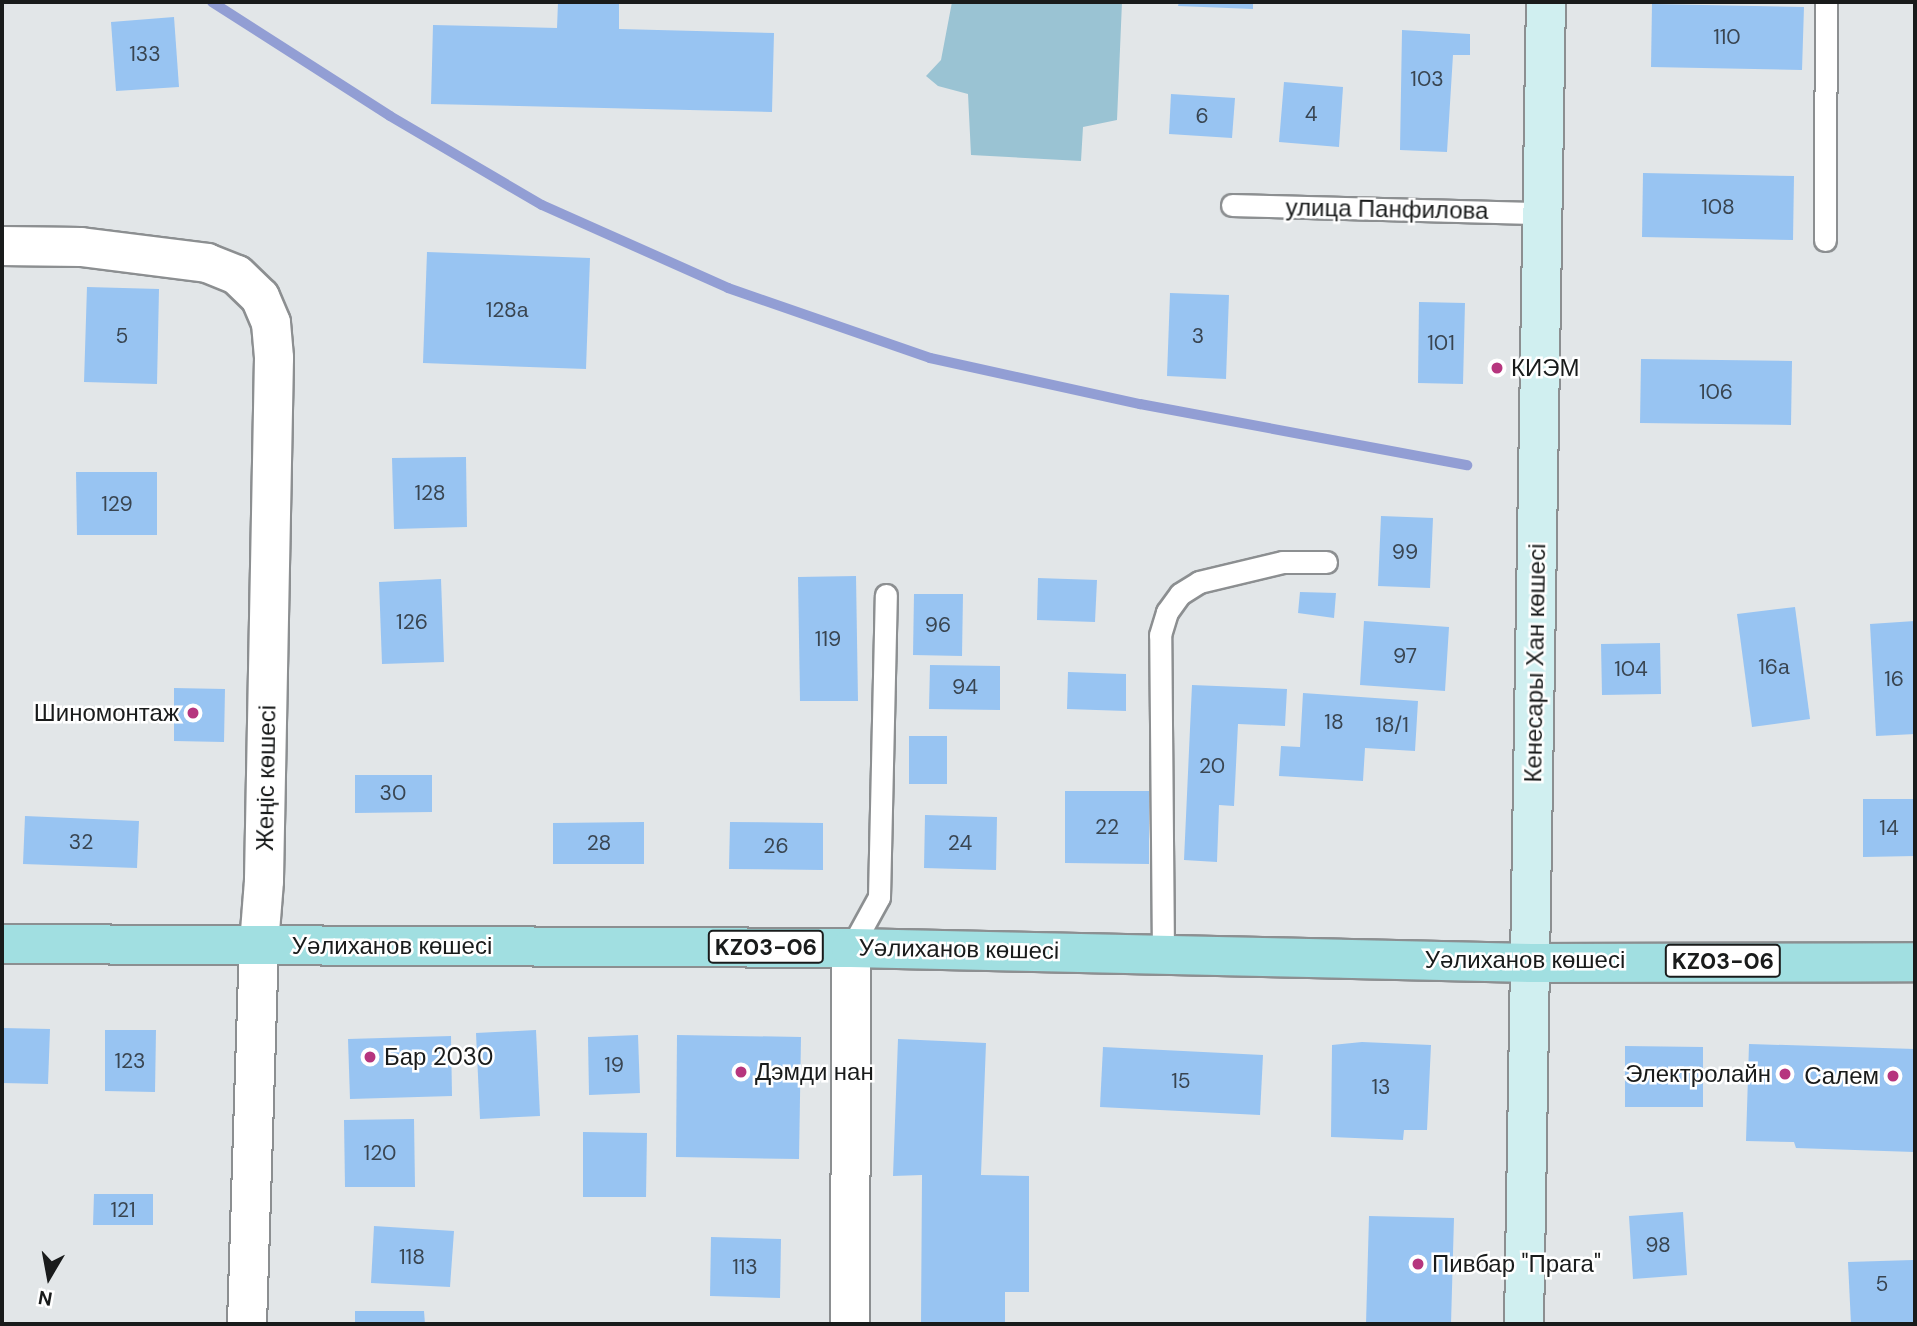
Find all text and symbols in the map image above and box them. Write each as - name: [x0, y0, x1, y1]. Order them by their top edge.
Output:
- house number: 110: [1713, 24, 1741, 50]
- house number: 133: [129, 41, 161, 67]
- house number: 103: [1410, 66, 1444, 92]
- house number: 4: [1305, 101, 1317, 127]
- house number: 6: [1195, 103, 1209, 129]
- street label: улица Панфилова: [1285, 193, 1489, 225]
- house number: 108: [1701, 194, 1735, 220]
- house number: 128а: [486, 297, 528, 323]
- house number: 5: [116, 323, 128, 349]
- house number: 3: [1192, 323, 1204, 349]
- house number: 101: [1427, 330, 1455, 356]
- place label: КИЭМ: [1511, 354, 1579, 382]
- marker: КИЭМ: [1489, 360, 1505, 376]
- house number: 106: [1699, 379, 1733, 405]
- house number: 128: [414, 480, 446, 506]
- house number: 129: [101, 491, 133, 517]
- house number: 99: [1392, 539, 1418, 565]
- street label: Кенесары Хан көшесі: [1519, 543, 1551, 783]
- house number: 126: [396, 609, 428, 635]
- house number: 96: [925, 612, 951, 638]
- house number: 119: [815, 626, 841, 652]
- house number: 97: [1393, 643, 1417, 669]
- house number: 16а: [1758, 654, 1790, 680]
- house number: 104: [1614, 656, 1648, 682]
- house number: 16: [1884, 666, 1904, 692]
- house number: 94: [952, 674, 978, 700]
- place label: Шиномонтаж: [34, 699, 179, 727]
- marker: Шиномонтаж: [185, 705, 201, 721]
- street label: Жеңіс көшесі: [250, 705, 282, 851]
- house number: 18: [1324, 709, 1344, 735]
- house number: 18/1: [1375, 712, 1409, 738]
- house number: 20: [1199, 753, 1225, 779]
- house number: 30: [380, 780, 406, 806]
- house number: 22: [1095, 814, 1119, 840]
- house number: 14: [1879, 815, 1899, 841]
- house number: 32: [69, 829, 93, 855]
- house number: 28: [587, 830, 611, 856]
- house number: 24: [948, 830, 972, 856]
- house number: 26: [763, 833, 789, 859]
- road number: KZ03-06: [706, 928, 826, 966]
- street label: Уәлиханов көшесі: [292, 932, 492, 960]
- street label: Уәлиханов көшесі: [858, 933, 1060, 965]
- road number: KZ03-06: [1664, 942, 1782, 980]
- street label: Уәлиханов көшесі: [1425, 946, 1625, 974]
- place label: Бар 2030: [384, 1043, 493, 1071]
- house number: 123: [114, 1048, 146, 1074]
- marker: Бар 2030: [362, 1049, 378, 1065]
- house number: 19: [604, 1052, 624, 1078]
- place label: Дэмди нан: [755, 1058, 874, 1086]
- place label: Электролайн: [1625, 1060, 1771, 1088]
- place label: Салем: [1804, 1062, 1879, 1090]
- marker: Дэмди нан: [733, 1064, 749, 1080]
- marker: Электролайн: [1777, 1066, 1793, 1082]
- house number: 15: [1171, 1068, 1191, 1094]
- marker: Салем: [1885, 1068, 1901, 1084]
- house number: 13: [1372, 1074, 1390, 1100]
- house number: 120: [364, 1140, 396, 1166]
- house number: 121: [110, 1197, 136, 1223]
- house number: 98: [1645, 1232, 1671, 1258]
- north arrow: [14, 1242, 84, 1312]
- house number: 118: [399, 1244, 425, 1270]
- place label: Пивбар "Прага": [1432, 1250, 1601, 1278]
- house number: 113: [732, 1254, 758, 1280]
- marker: Пивбар "Прага": [1410, 1256, 1426, 1272]
- house number: 5: [1876, 1271, 1888, 1297]
- text: N: [36, 1285, 54, 1312]

